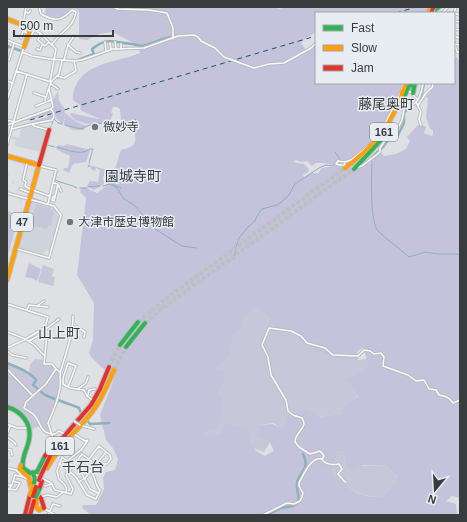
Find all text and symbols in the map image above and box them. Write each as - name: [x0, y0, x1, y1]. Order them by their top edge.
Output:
- scale bar: [14, 12, 113, 38]
- legend: [315, 12, 455, 84]
- text: 500 m: [20, 19, 53, 33]
- text: Fast: [351, 21, 375, 35]
- text: Slow: [351, 41, 377, 55]
- text: Jam: [351, 61, 374, 75]
- district label: 藤尾奥町: [358, 96, 414, 112]
- place label: 微妙寺: [103, 120, 139, 134]
- marker: 微妙寺: [90, 122, 100, 132]
- road number: 161: [370, 123, 398, 141]
- district label: 園城寺町: [105, 168, 161, 184]
- road number: 47: [11, 213, 33, 231]
- place label: 大津市歴史博物館: [78, 215, 174, 229]
- marker: 大津市歴史博物館: [65, 217, 75, 227]
- district label: 山上町: [38, 325, 80, 341]
- road number: 161: [46, 437, 74, 455]
- district label: 千石台: [62, 459, 104, 475]
- north arrow: [415, 470, 455, 510]
- text: N: [426, 493, 438, 506]

